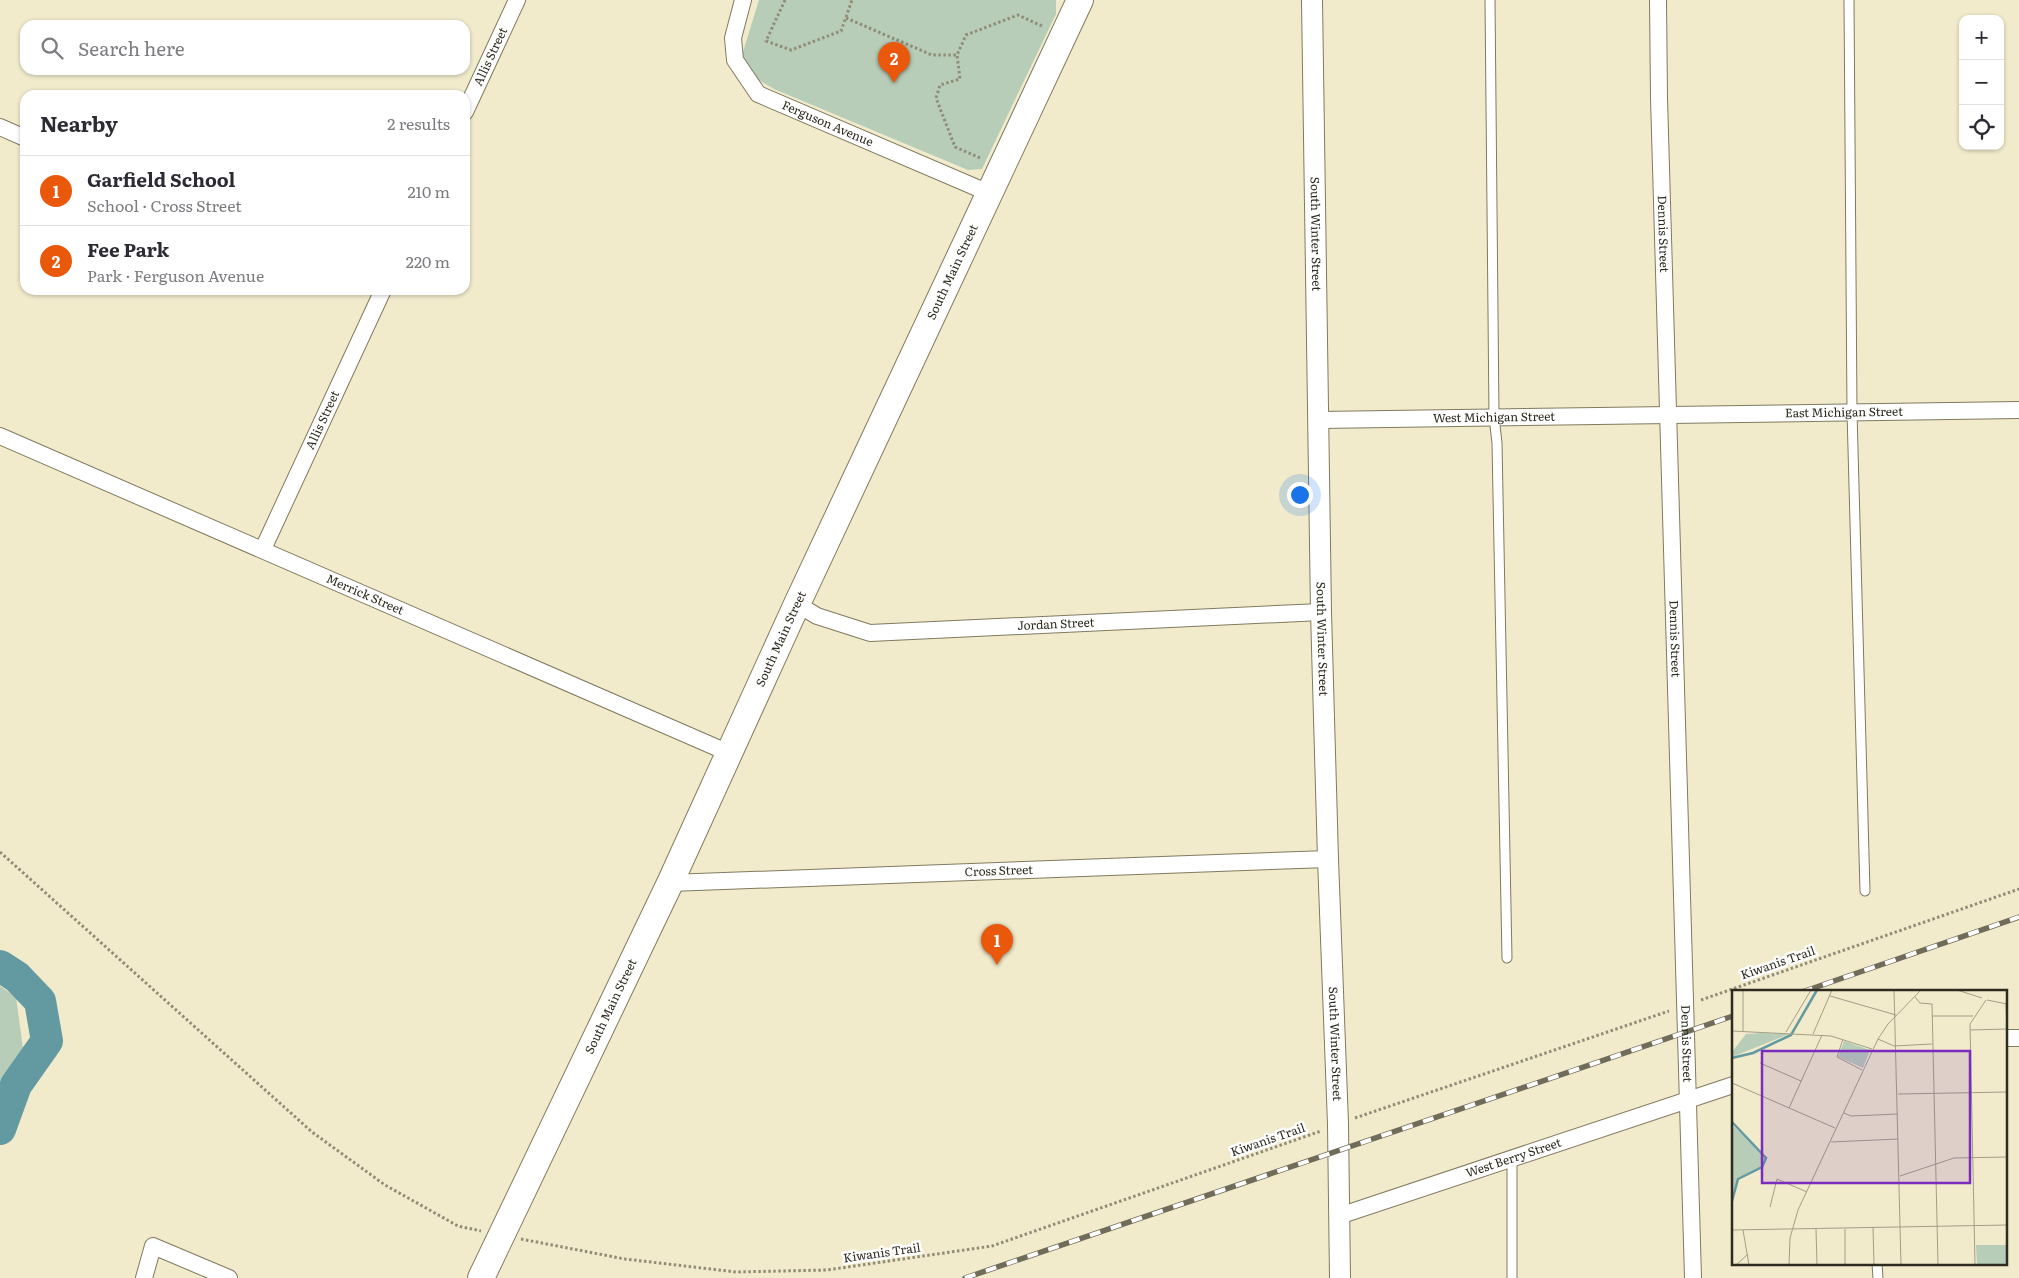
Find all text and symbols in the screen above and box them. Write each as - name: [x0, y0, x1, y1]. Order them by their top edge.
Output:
- map controls: [1959, 15, 2004, 150]
- button: +: [1959, 15, 2004, 60]
- search box: [20, 20, 470, 75]
- street label: Allis Street: [468, 24, 511, 89]
- icon: search: [38, 34, 66, 62]
- text: Search here: [78, 34, 185, 62]
- pin: 2: [878, 42, 910, 83]
- button: −: [1959, 60, 2004, 105]
- street label: Ferguson Avenue: [779, 95, 876, 150]
- button: locate: [1959, 105, 2004, 150]
- text: Nearby: [40, 107, 118, 138]
- text: 2 results: [387, 111, 450, 135]
- text: Garfield School: [87, 165, 235, 193]
- street label: South Winter Street: [1307, 177, 1326, 291]
- text: 1: [53, 179, 59, 203]
- text: 210 m: [407, 179, 450, 203]
- text: School · Cross Street: [87, 193, 242, 217]
- street label: Dennis Street: [1654, 195, 1674, 273]
- street label: South Main Street: [921, 221, 982, 322]
- text: Fee Park: [87, 235, 169, 263]
- text: 2: [52, 249, 60, 273]
- text: 220 m: [406, 249, 450, 273]
- text: Park · Ferguson Avenue: [87, 263, 264, 287]
- street label: Allis Street: [300, 387, 343, 452]
- street label: East Michigan Street: [1785, 402, 1903, 421]
- street label: West Michigan Street: [1433, 407, 1555, 426]
- your location: [1287, 482, 1313, 508]
- street label: Merrick Street: [324, 569, 407, 619]
- street label: South Winter Street: [1313, 582, 1333, 697]
- street label: South Main Street: [751, 587, 810, 689]
- street label: Dennis Street: [1665, 600, 1686, 678]
- street label: Jordan Street: [1017, 613, 1095, 634]
- street label: Cross Street: [964, 860, 1033, 880]
- pin: 1: [981, 924, 1013, 965]
- street label: Kiwanis Trail: [1738, 941, 1817, 983]
- street label: South Main Street: [580, 955, 641, 1057]
- street label: South Winter Street: [1325, 986, 1347, 1101]
- inset map: [1732, 990, 2006, 1266]
- street label: Dennis Street: [1677, 1005, 1697, 1083]
- street label: Kiwanis Trail: [1228, 1118, 1307, 1160]
- street label: West Berry Street: [1463, 1133, 1564, 1181]
- street label: Kiwanis Trail: [842, 1238, 922, 1266]

